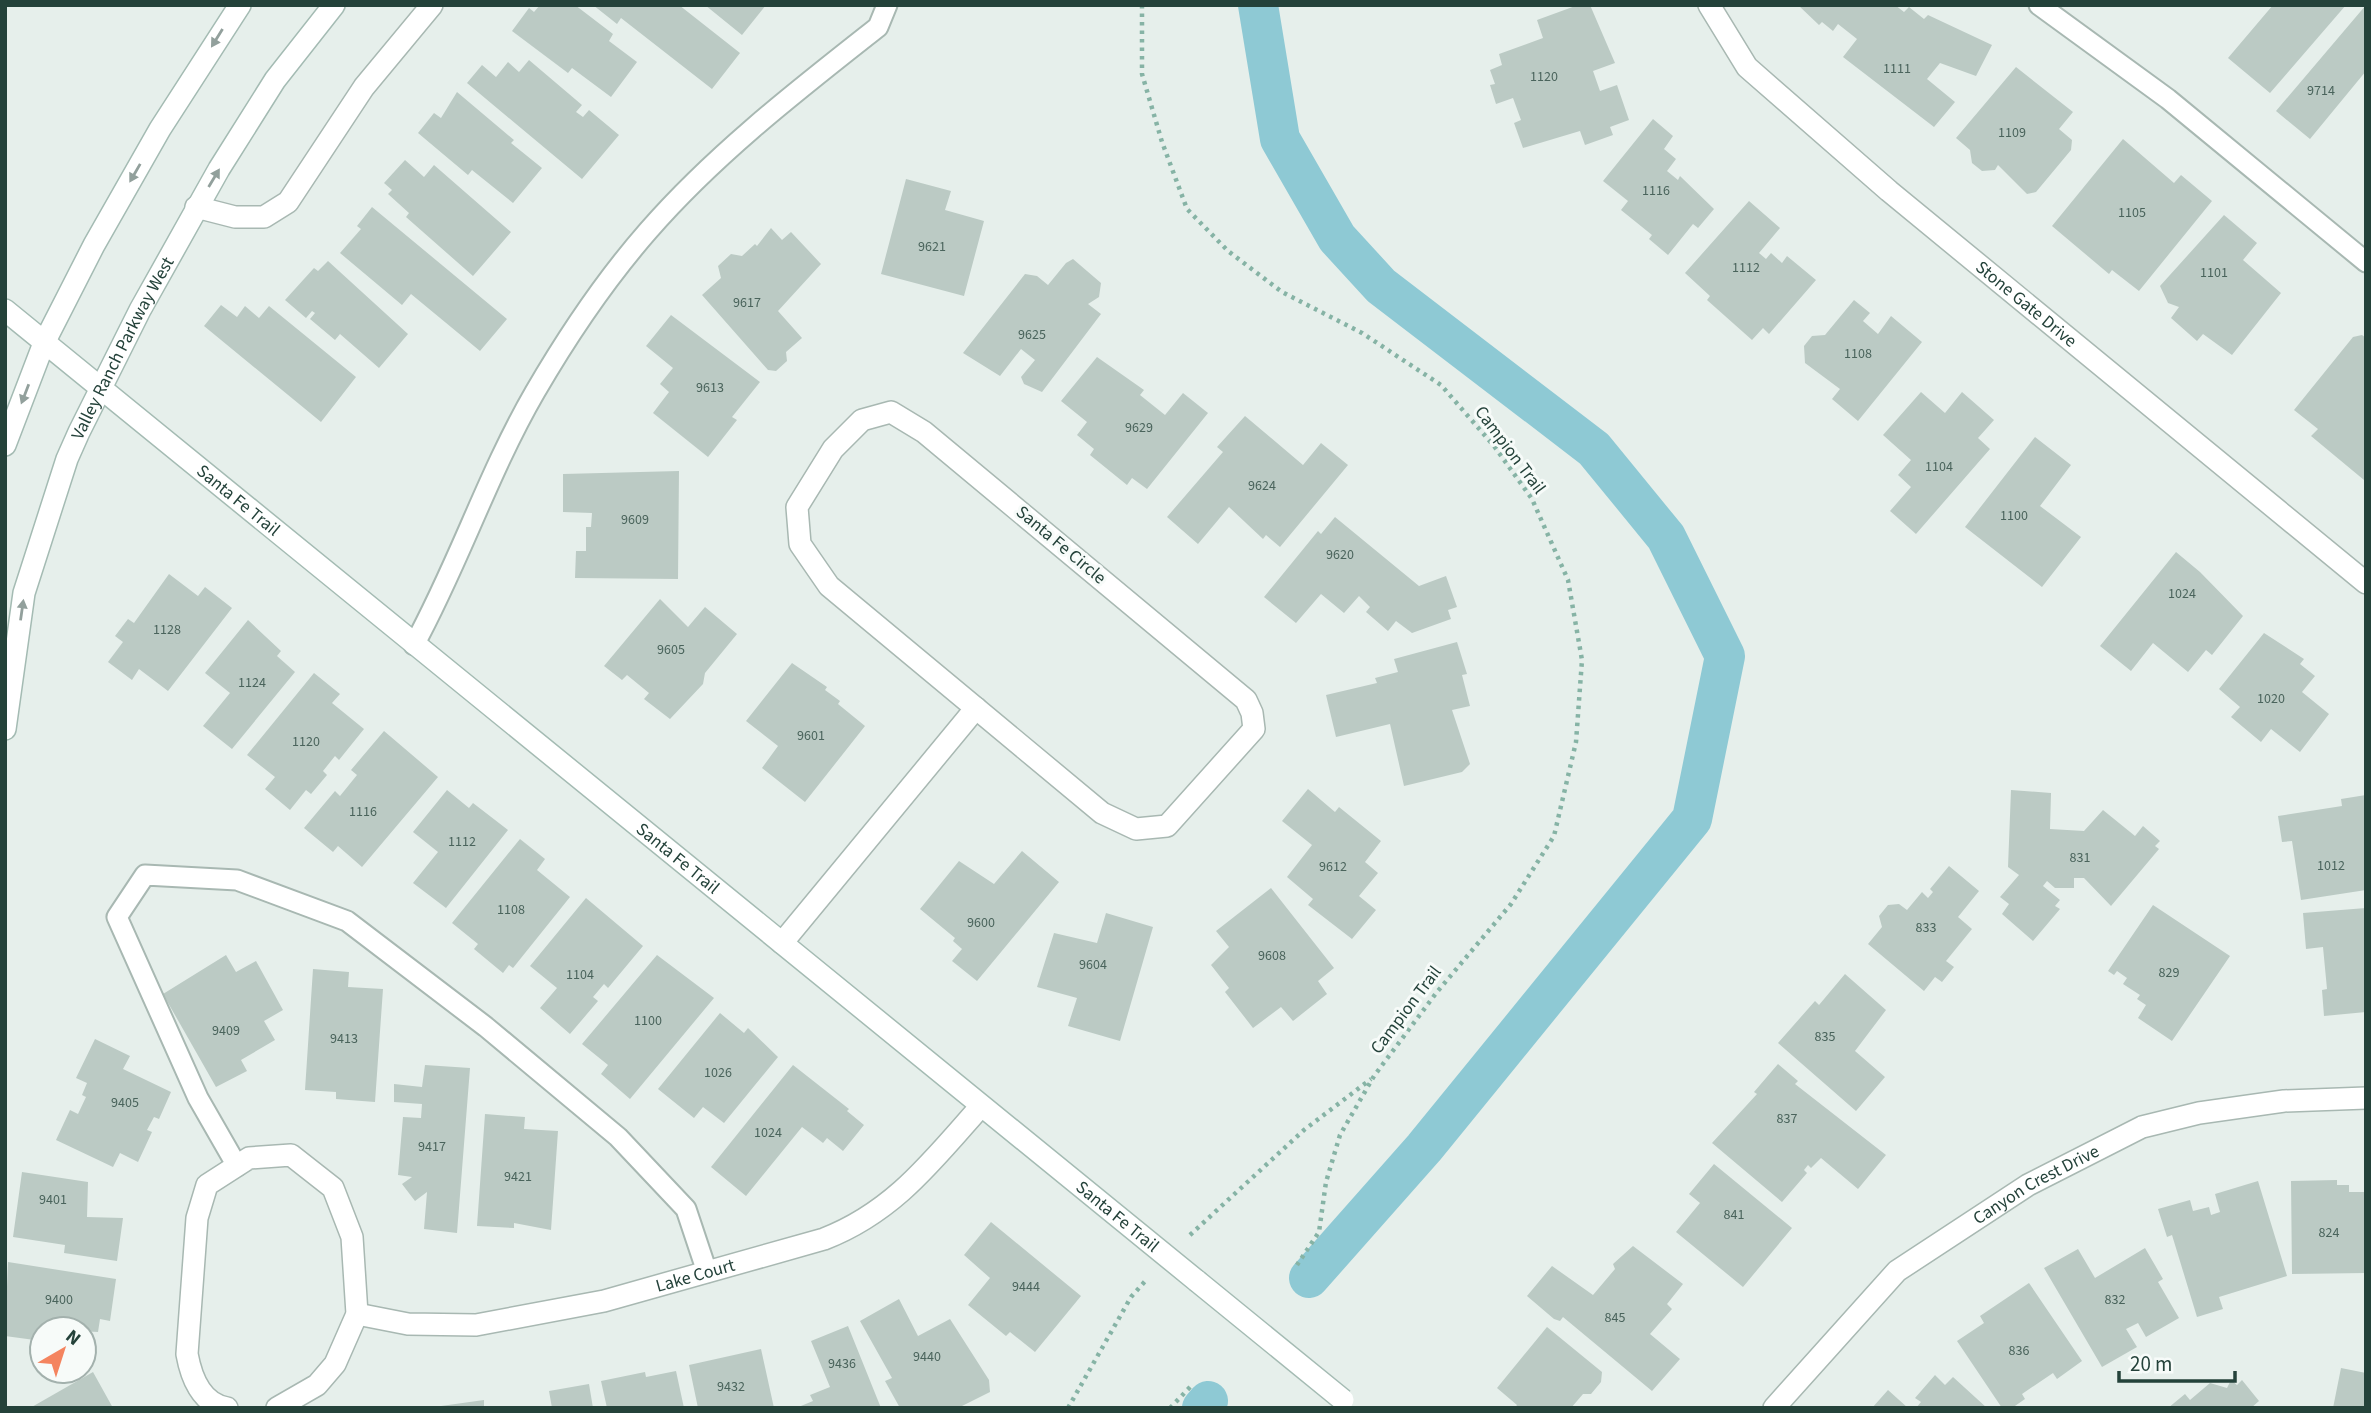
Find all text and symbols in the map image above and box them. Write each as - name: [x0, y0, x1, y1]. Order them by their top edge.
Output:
- one-way arrow: [210, 29, 223, 48]
- house number: 1111: [1883, 59, 1911, 79]
- house number: 1120: [1530, 67, 1558, 87]
- house number: 9714: [2307, 81, 2335, 101]
- house number: 1109: [1998, 123, 2026, 143]
- one-way arrow: [129, 163, 141, 182]
- one-way arrow: [207, 168, 220, 187]
- house number: 1116: [1642, 181, 1670, 201]
- house number: 1105: [2118, 203, 2146, 223]
- house number: 9621: [918, 237, 946, 257]
- street label: Valley Ranch Parkway West: [65, 252, 180, 443]
- street label: Stone Gate Drive: [1970, 255, 2082, 353]
- house number: 1112: [1732, 258, 1760, 278]
- house number: 1101: [2200, 263, 2228, 283]
- house number: 9617: [733, 293, 761, 313]
- house number: 9625: [1018, 325, 1046, 345]
- house number: 1108: [1844, 344, 1872, 364]
- house number: 9613: [696, 378, 724, 398]
- one-way arrow: [19, 384, 30, 405]
- street label: Campion Trail: [1469, 401, 1551, 499]
- house number: 9629: [1125, 418, 1153, 438]
- house number: 1104: [1925, 457, 1953, 477]
- street label: Santa Fe Trail: [191, 459, 285, 542]
- house number: 9624: [1248, 476, 1276, 496]
- street label: Santa Fe Circle: [1011, 500, 1111, 590]
- house number: 1100: [2000, 506, 2028, 526]
- house number: 9609: [621, 510, 649, 530]
- house number: 9620: [1326, 545, 1354, 565]
- house number: 1024: [2168, 584, 2196, 604]
- one-way arrow: [16, 599, 27, 621]
- house number: 1128: [153, 620, 181, 640]
- house number: 9605: [657, 640, 685, 660]
- house number: 1124: [238, 673, 266, 693]
- house number: 1020: [2257, 689, 2285, 709]
- house number: 9601: [797, 726, 825, 746]
- house number: 1120: [292, 732, 320, 752]
- house number: 1116: [349, 802, 377, 822]
- street label: Santa Fe Trail: [631, 817, 725, 900]
- house number: 1112: [448, 832, 476, 852]
- house number: 831: [2070, 848, 2090, 868]
- house number: 1012: [2317, 856, 2345, 876]
- house number: 9612: [1319, 857, 1347, 877]
- house number: 1108: [497, 900, 525, 920]
- house number: 9600: [967, 913, 995, 933]
- house number: 833: [1916, 918, 1936, 938]
- house number: 9608: [1258, 946, 1286, 966]
- house number: 9604: [1079, 955, 1107, 975]
- street label: Campion Trail: [1365, 961, 1447, 1059]
- house number: 829: [2159, 963, 2179, 983]
- house number: 1104: [566, 965, 594, 985]
- house number: 1100: [634, 1011, 662, 1031]
- house number: 9409: [212, 1021, 240, 1041]
- house number: 835: [1815, 1027, 1835, 1047]
- house number: 9413: [330, 1029, 358, 1049]
- house number: 1026: [704, 1063, 732, 1083]
- house number: 9405: [111, 1093, 139, 1113]
- house number: 837: [1777, 1109, 1797, 1129]
- house number: 1024: [754, 1123, 782, 1143]
- house number: 9417: [418, 1137, 446, 1157]
- street label: Canyon Crest Drive: [1968, 1138, 2103, 1230]
- house number: 9421: [504, 1167, 532, 1187]
- street label: Santa Fe Trail: [1071, 1175, 1165, 1258]
- house number: 9401: [39, 1190, 67, 1210]
- house number: 841: [1724, 1205, 1744, 1225]
- house number: 824: [2319, 1223, 2339, 1243]
- street label: Lake Court: [653, 1252, 738, 1298]
- house number: 9444: [1012, 1277, 1040, 1297]
- house number: 9400: [45, 1290, 73, 1310]
- house number: 832: [2105, 1290, 2125, 1310]
- house number: 845: [1605, 1308, 1625, 1328]
- north arrow: [28, 1315, 98, 1385]
- text: N: [59, 1323, 86, 1352]
- scale bar: [2119, 1340, 2234, 1384]
- house number: 836: [2009, 1341, 2029, 1361]
- house number: 9440: [913, 1347, 941, 1367]
- text: 20 m: [2130, 1349, 2172, 1379]
- house number: 9436: [828, 1354, 856, 1374]
- house number: 9432: [717, 1377, 745, 1397]

